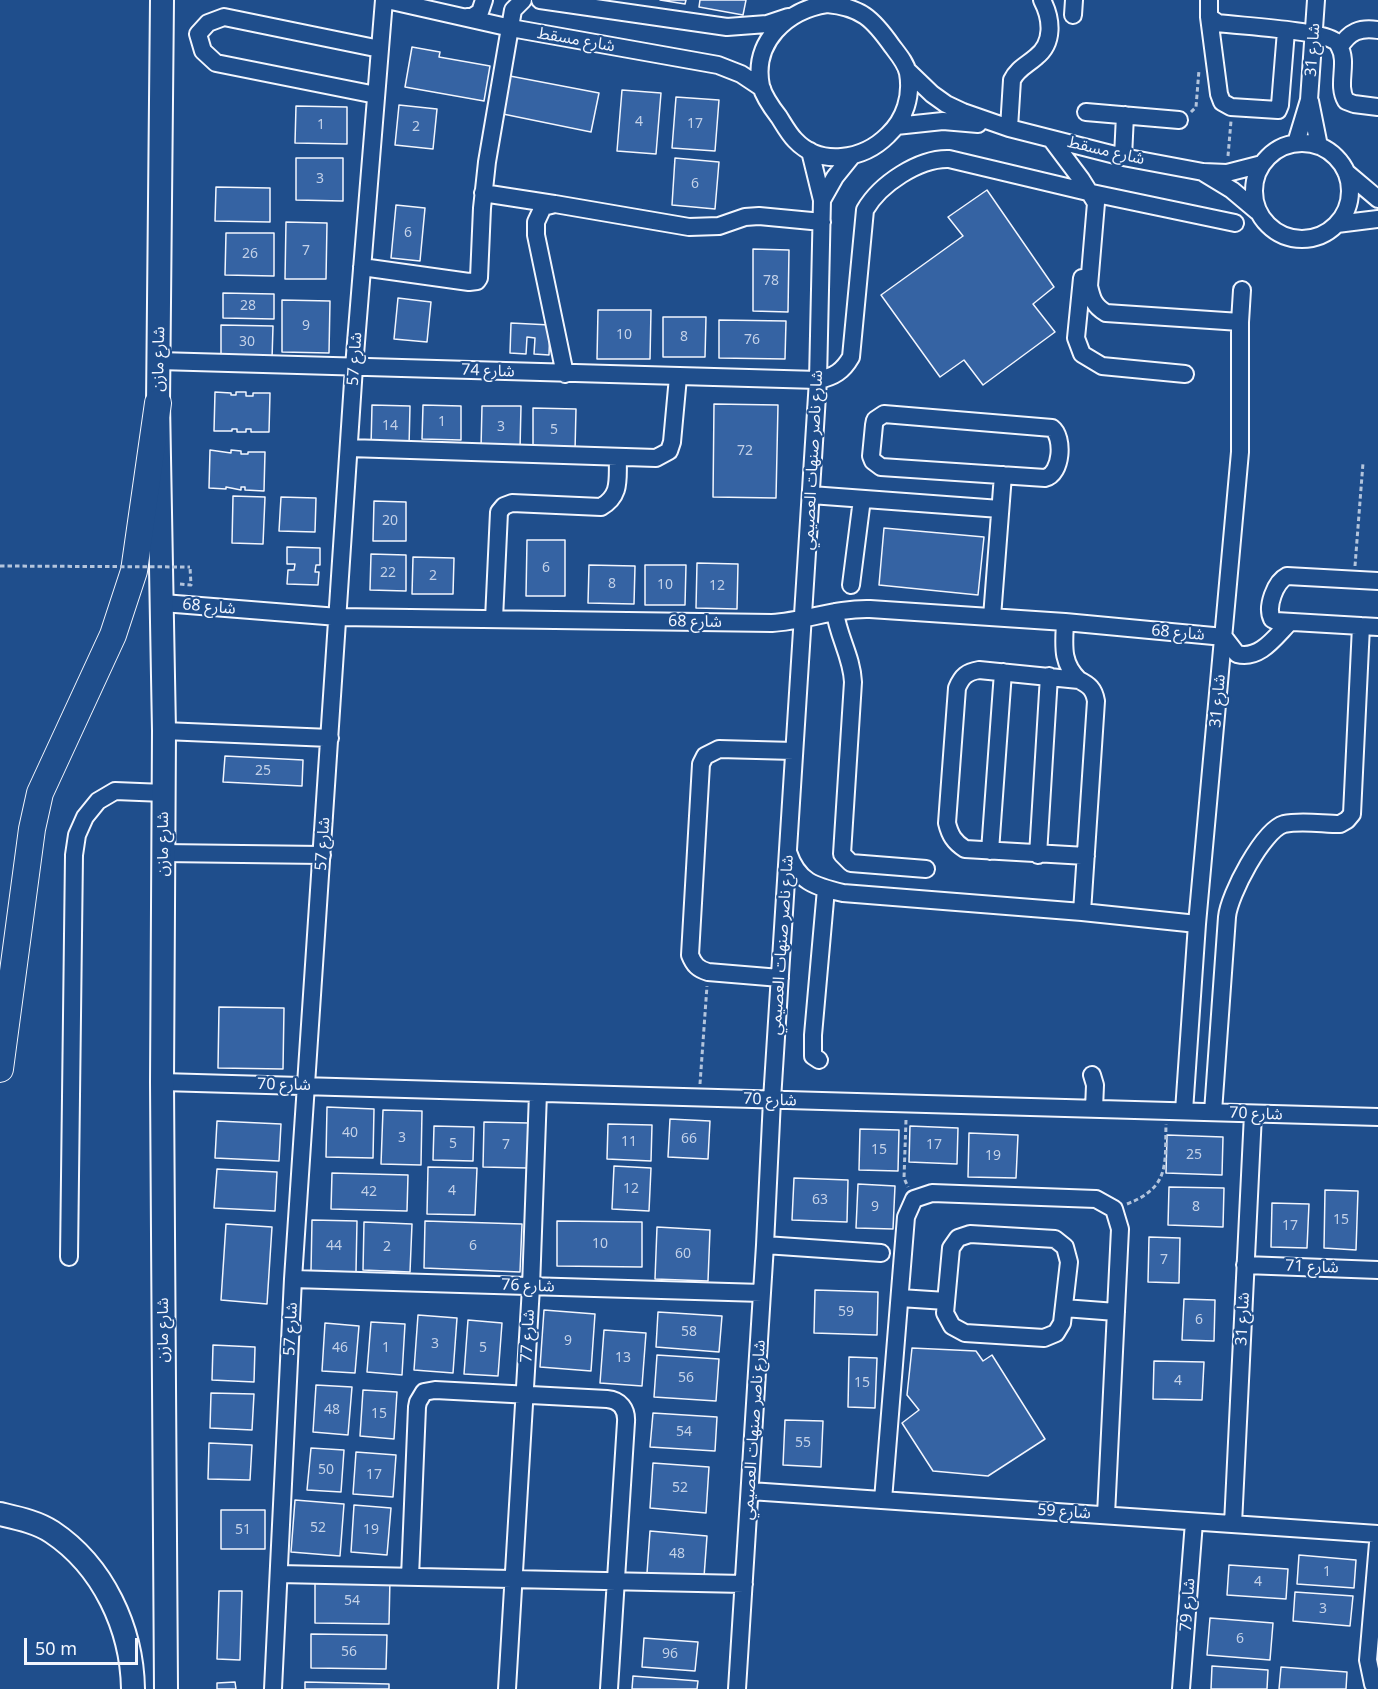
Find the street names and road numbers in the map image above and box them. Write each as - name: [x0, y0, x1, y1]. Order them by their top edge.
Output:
- street label: شارع 31: [1302, 23, 1324, 77]
- street label: شارع مسقط: [536, 24, 616, 56]
- street label: شارع مسقط: [1066, 133, 1146, 169]
- street label: شارع مازن: [149, 326, 169, 392]
- street label: شارع 57: [344, 332, 366, 386]
- street label: شارع 74: [461, 360, 515, 382]
- street label: شارع ناصر صنهات العصيمي: [799, 369, 827, 551]
- street label: شارع 68: [181, 595, 237, 619]
- street label: شارع 68: [668, 612, 722, 632]
- street label: شارع 68: [1150, 621, 1206, 645]
- street label: شارع 31: [1206, 673, 1230, 729]
- street label: شارع مازن: [153, 811, 173, 877]
- street label: شارع 57: [312, 817, 334, 871]
- street label: شارع ناصر صنهات العصيمي: [766, 854, 798, 1036]
- street label: شارع 70: [257, 1075, 311, 1095]
- street label: شارع 70: [743, 1089, 797, 1111]
- street label: شارع 70: [1229, 1103, 1283, 1125]
- street label: شارع 71: [1285, 1256, 1339, 1278]
- street label: شارع 76: [501, 1275, 555, 1297]
- street label: شارع 31: [1232, 1292, 1254, 1346]
- street label: شارع مازن: [153, 1297, 173, 1363]
- street label: شارع 57: [280, 1302, 302, 1356]
- street label: شارع 77: [517, 1309, 539, 1363]
- street label: شارع ناصر صنهات العصيمي: [738, 1339, 770, 1521]
- street label: شارع 59: [1037, 1501, 1091, 1523]
- street label: شارع 79: [1177, 1578, 1199, 1632]

